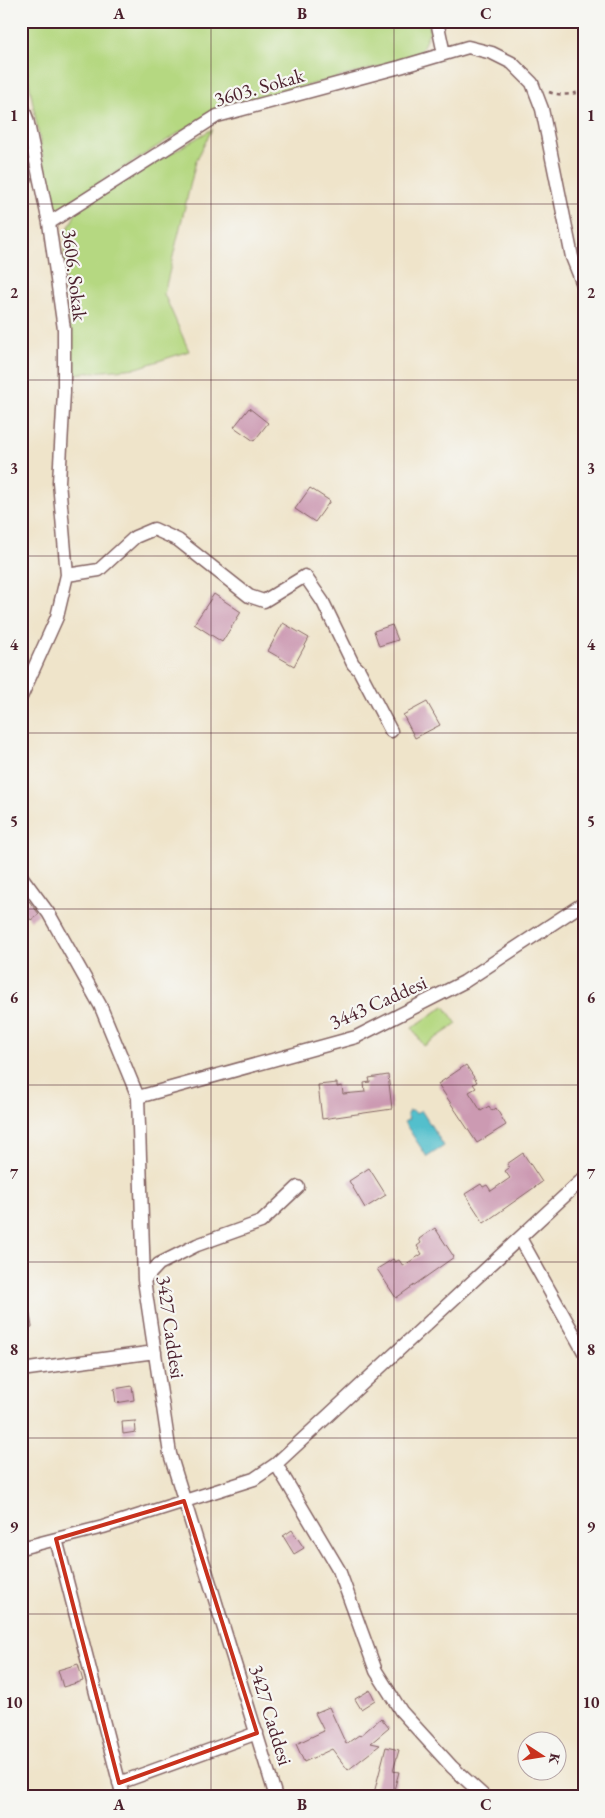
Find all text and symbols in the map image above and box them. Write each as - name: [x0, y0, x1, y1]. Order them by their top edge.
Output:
- text: A: [112, 3, 125, 24]
- text: B: [297, 3, 307, 24]
- text: C: [480, 3, 492, 24]
- street label: 3603. Sokak: [211, 62, 308, 112]
- text: 1: [10, 105, 18, 126]
- text: 1: [587, 105, 595, 126]
- street label: 3606. Sokak: [56, 227, 94, 323]
- text: 2: [10, 282, 19, 303]
- text: 2: [587, 282, 596, 303]
- text: 3: [10, 458, 18, 479]
- text: 3: [587, 458, 595, 479]
- text: 4: [10, 634, 19, 655]
- text: 4: [587, 634, 596, 655]
- text: 5: [10, 811, 18, 832]
- text: 5: [587, 811, 595, 832]
- street label: 3443 Caddesi: [325, 969, 431, 1035]
- text: 6: [10, 987, 19, 1008]
- text: 6: [587, 987, 596, 1008]
- text: 7: [10, 1163, 19, 1184]
- text: 7: [587, 1163, 596, 1184]
- street label: 3427 Caddesi: [151, 1274, 191, 1380]
- text: 8: [10, 1339, 18, 1360]
- text: 8: [587, 1339, 595, 1360]
- text: 9: [10, 1516, 19, 1537]
- text: 9: [587, 1516, 596, 1537]
- street label: 3427 Caddesi: [243, 1661, 299, 1769]
- text: 10: [6, 1692, 23, 1713]
- text: 10: [583, 1692, 600, 1713]
- north arrow: [518, 1730, 568, 1780]
- text: K: [545, 1752, 565, 1766]
- text: A: [112, 1794, 125, 1815]
- text: B: [297, 1794, 307, 1815]
- text: C: [480, 1794, 492, 1815]

